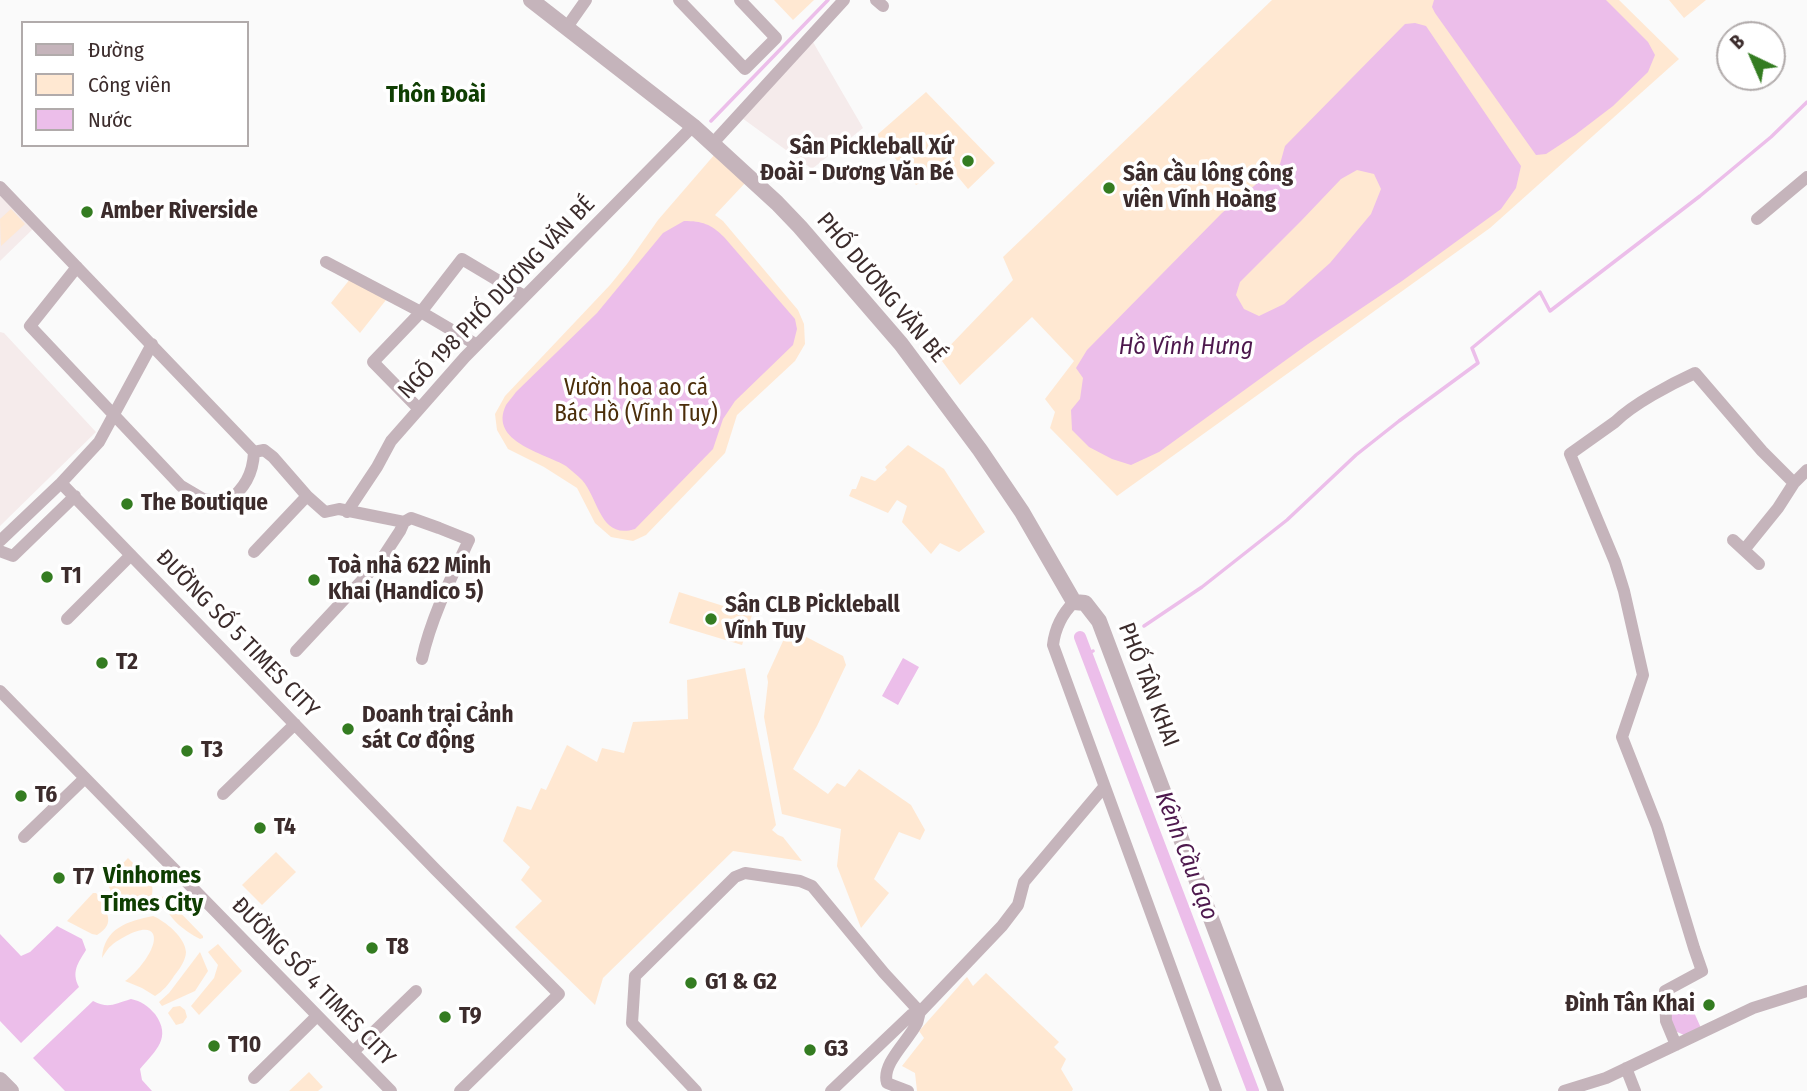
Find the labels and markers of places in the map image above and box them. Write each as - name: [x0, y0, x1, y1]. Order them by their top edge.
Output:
- place label: Sân Pickleball Xứ Đoài - Dương Văn Bé: [760, 134, 954, 188]
- marker: Sân Pickleball Xứ Đoài - Dương Văn Bé: [960, 153, 976, 169]
- place label: Sân cầu lông công viên Vĩnh Hoàng: [1123, 161, 1293, 215]
- marker: Sân cầu lông công viên Vĩnh Hoàng: [1101, 180, 1117, 196]
- place label: Amber Riverside: [101, 198, 258, 226]
- marker: Amber Riverside: [79, 204, 95, 220]
- place label: The Boutique: [141, 490, 268, 518]
- marker: The Boutique: [119, 496, 135, 512]
- place label: Toà nhà 622 Minh Khai (Handico 5): [328, 553, 491, 607]
- place label: T1: [61, 563, 82, 591]
- marker: T1: [39, 569, 55, 585]
- marker: Toà nhà 622 Minh Khai (Handico 5): [306, 572, 322, 588]
- place label: Sân CLB Pickleball Vĩnh Tuy: [725, 592, 900, 646]
- marker: Sân CLB Pickleball Vĩnh Tuy: [703, 611, 719, 627]
- place label: T2: [116, 649, 138, 677]
- marker: T2: [94, 655, 110, 671]
- place label: Doanh trại Cảnh sát Cơ động: [362, 702, 513, 756]
- marker: Doanh trại Cảnh sát Cơ động: [340, 721, 356, 737]
- place label: T3: [201, 737, 223, 765]
- marker: T3: [179, 743, 195, 759]
- place label: T6: [35, 782, 57, 810]
- marker: T6: [13, 788, 29, 804]
- place label: T4: [274, 814, 296, 842]
- marker: T4: [252, 820, 268, 836]
- place label: T7: [73, 864, 94, 892]
- marker: T7: [51, 870, 67, 886]
- place label: T8: [386, 934, 409, 962]
- marker: T8: [364, 940, 380, 956]
- place label: G1 & G2: [705, 969, 777, 997]
- marker: G1 & G2: [683, 975, 699, 991]
- place label: Đình Tân Khai: [1565, 991, 1695, 1019]
- marker: Đình Tân Khai: [1701, 997, 1717, 1013]
- place label: T9: [459, 1003, 482, 1031]
- marker: T9: [437, 1009, 453, 1025]
- place label: T10: [228, 1032, 261, 1060]
- place label: G3: [824, 1036, 848, 1064]
- marker: T10: [206, 1038, 222, 1054]
- marker: G3: [802, 1042, 818, 1058]

